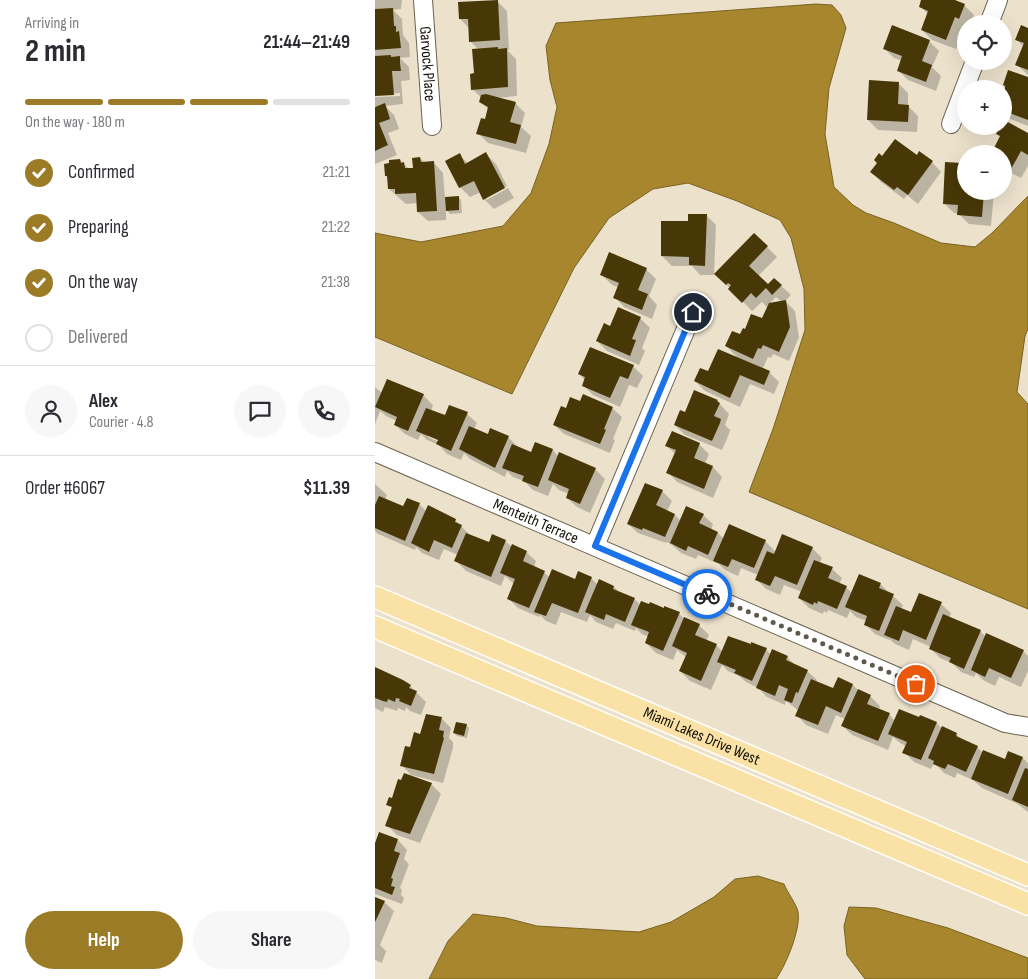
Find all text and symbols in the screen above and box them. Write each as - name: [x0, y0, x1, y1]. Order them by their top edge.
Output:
- text: Arriving in: [25, 14, 79, 33]
- map controls: [957, 15, 1012, 200]
- button: locate: [957, 15, 1012, 70]
- street label: Garvock Place: [415, 26, 440, 102]
- text: 21:44–21:49: [263, 31, 350, 54]
- text: 2 min: [25, 32, 86, 71]
- button: +: [957, 80, 1012, 135]
- text: On the way · 180 m: [25, 113, 125, 132]
- button: −: [957, 145, 1012, 200]
- icon: check: [25, 159, 53, 187]
- text: Confirmed: [68, 161, 135, 184]
- text: 21:21: [322, 163, 350, 182]
- icon: check: [25, 214, 53, 242]
- text: Preparing: [68, 216, 129, 239]
- text: 21:22: [322, 218, 350, 237]
- icon: check: [25, 269, 53, 297]
- text: On the way: [68, 271, 138, 294]
- text: 21:38: [321, 273, 350, 292]
- pin: [672, 291, 714, 333]
- icon: home: [679, 298, 707, 326]
- text: Delivered: [68, 326, 128, 349]
- button: person: [25, 385, 77, 437]
- button: chat: [234, 385, 286, 437]
- button: phone: [298, 385, 350, 437]
- text: Alex: [89, 390, 118, 413]
- text: Courier · 4.8: [89, 413, 153, 432]
- text: Order #6067: [25, 477, 105, 500]
- text: $11.39: [303, 477, 350, 500]
- street label: Menteith Terrace: [490, 494, 581, 548]
- courier: [682, 569, 732, 619]
- icon: bike: [693, 580, 721, 608]
- pin: [895, 663, 937, 705]
- icon: bag: [902, 670, 930, 698]
- street label: Miami Lakes Drive West: [640, 703, 763, 769]
- button: Help: [25, 911, 183, 969]
- button: Share: [193, 911, 350, 969]

